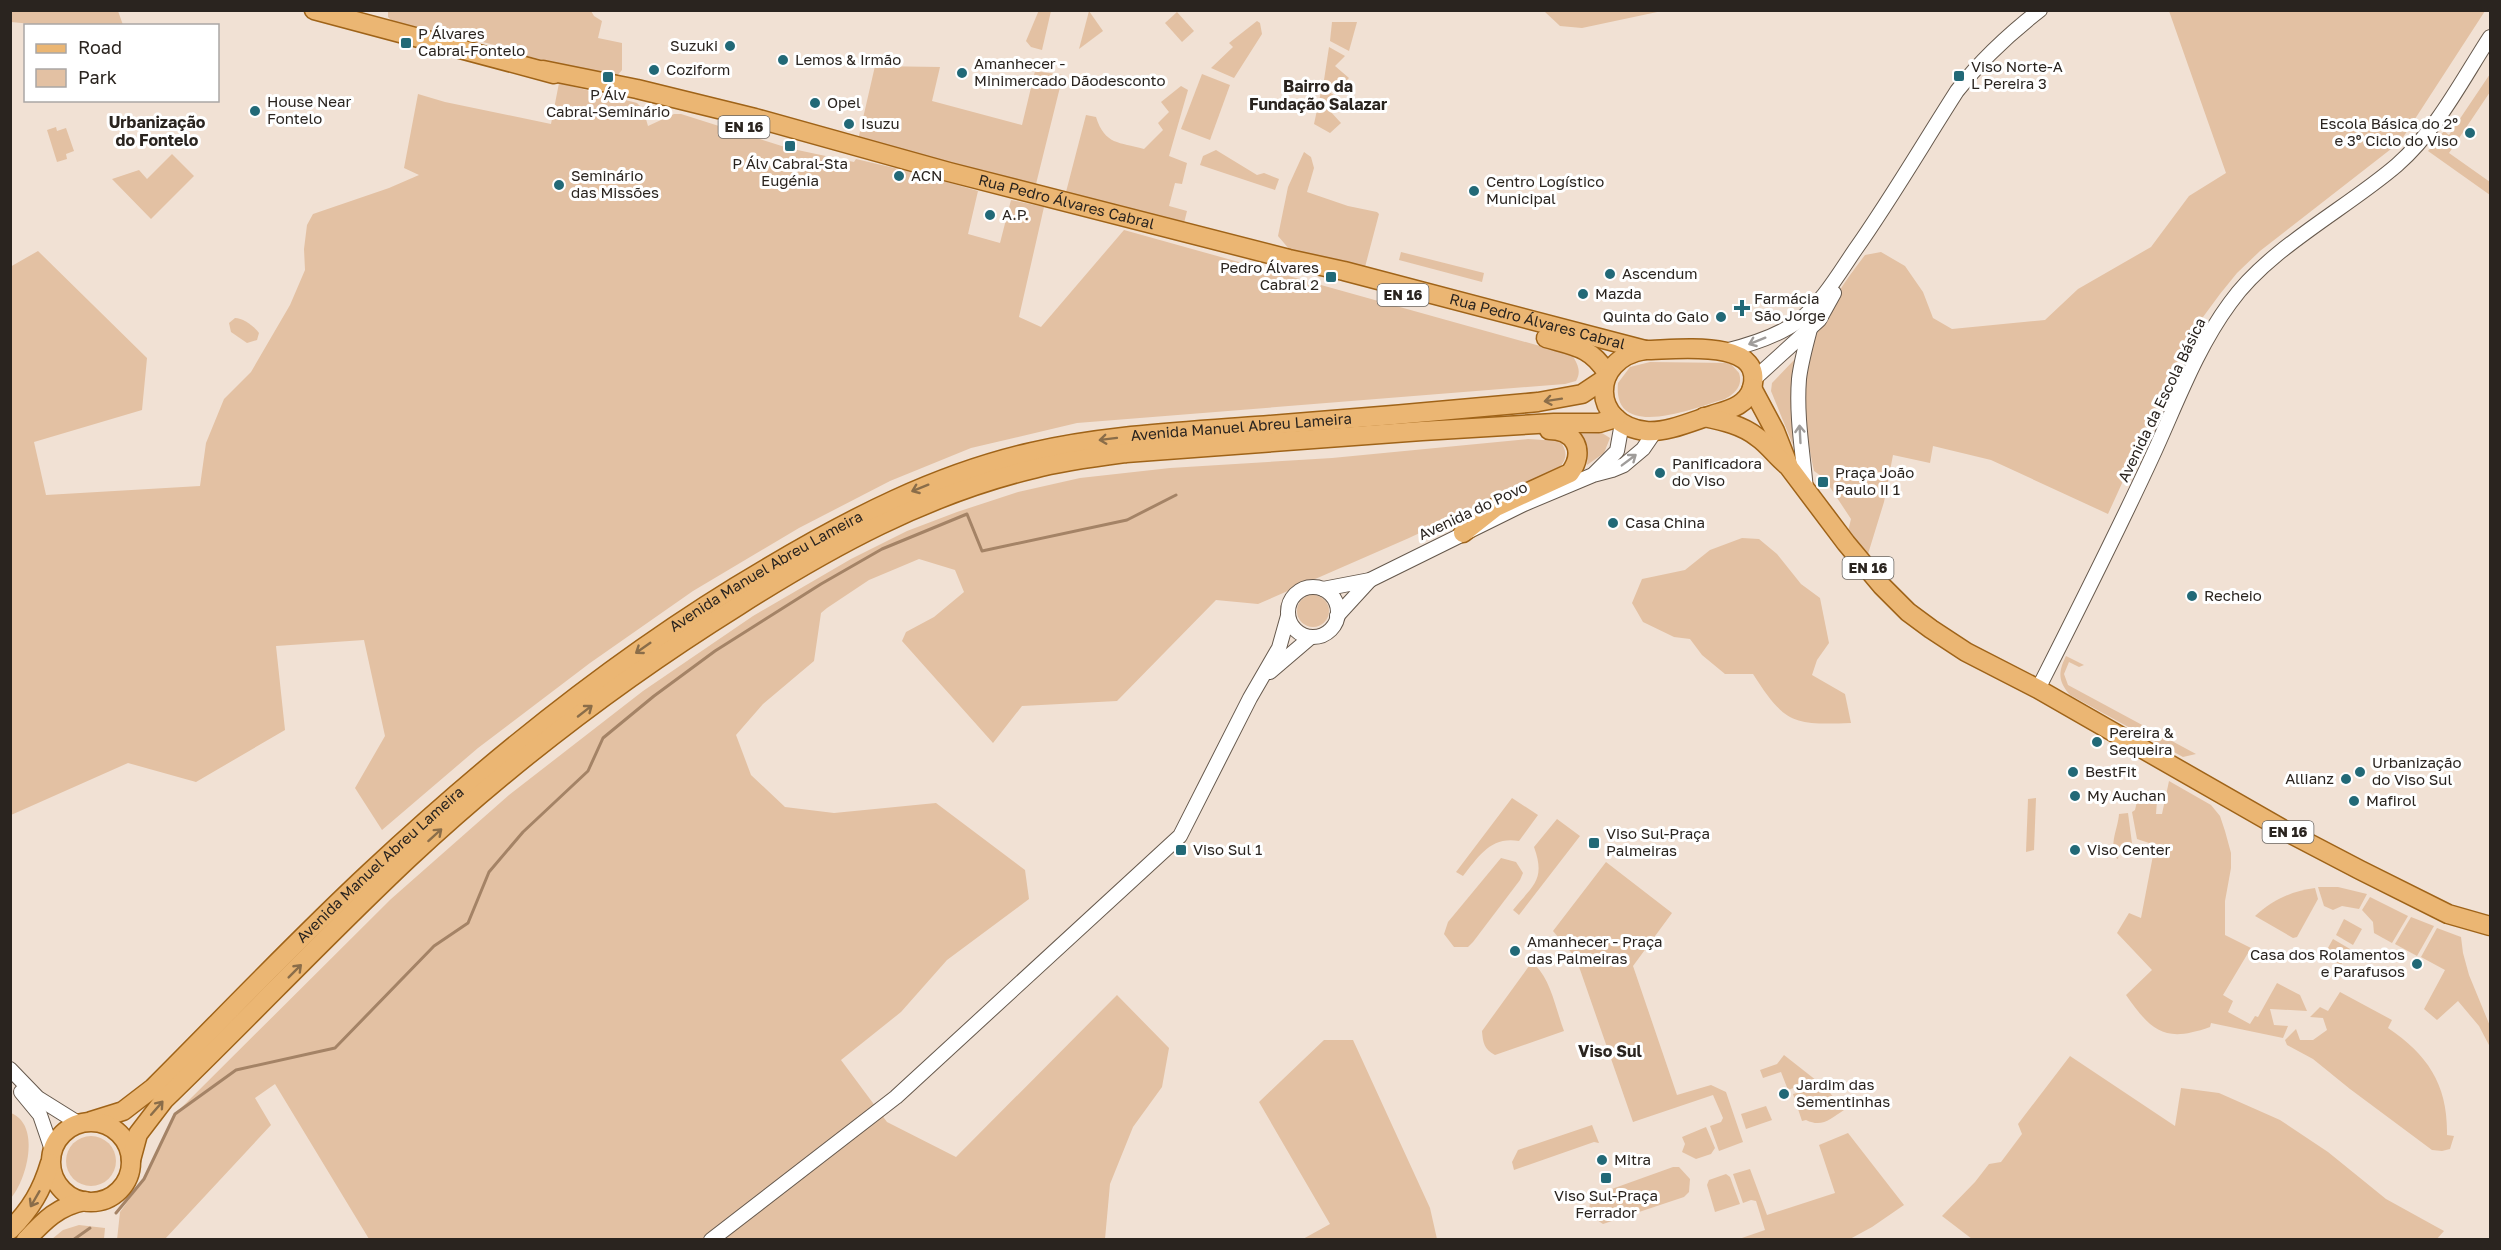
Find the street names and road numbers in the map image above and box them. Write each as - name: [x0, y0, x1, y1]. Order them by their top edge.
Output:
- road number: EN 16: [718, 116, 770, 138]
- street label: Rua Pedro Álvares Cabral: [977, 170, 1157, 232]
- road number: EN 16: [1378, 284, 1428, 306]
- street label: Rua Pedro Álvares Cabral: [1448, 289, 1628, 353]
- street label: Avenida da Escola Básica: [2113, 314, 2209, 485]
- street label: Avenida Manuel Abreu Lameira: [1130, 409, 1352, 444]
- street label: Avenida do Povo: [1415, 477, 1530, 543]
- street label: Avenida Manuel Abreu Lameira: [665, 507, 865, 635]
- road number: EN 16: [1842, 557, 1894, 579]
- street label: Avenida Manuel Abreu Lameira: [292, 782, 467, 946]
- road number: EN 16: [2262, 821, 2314, 843]

